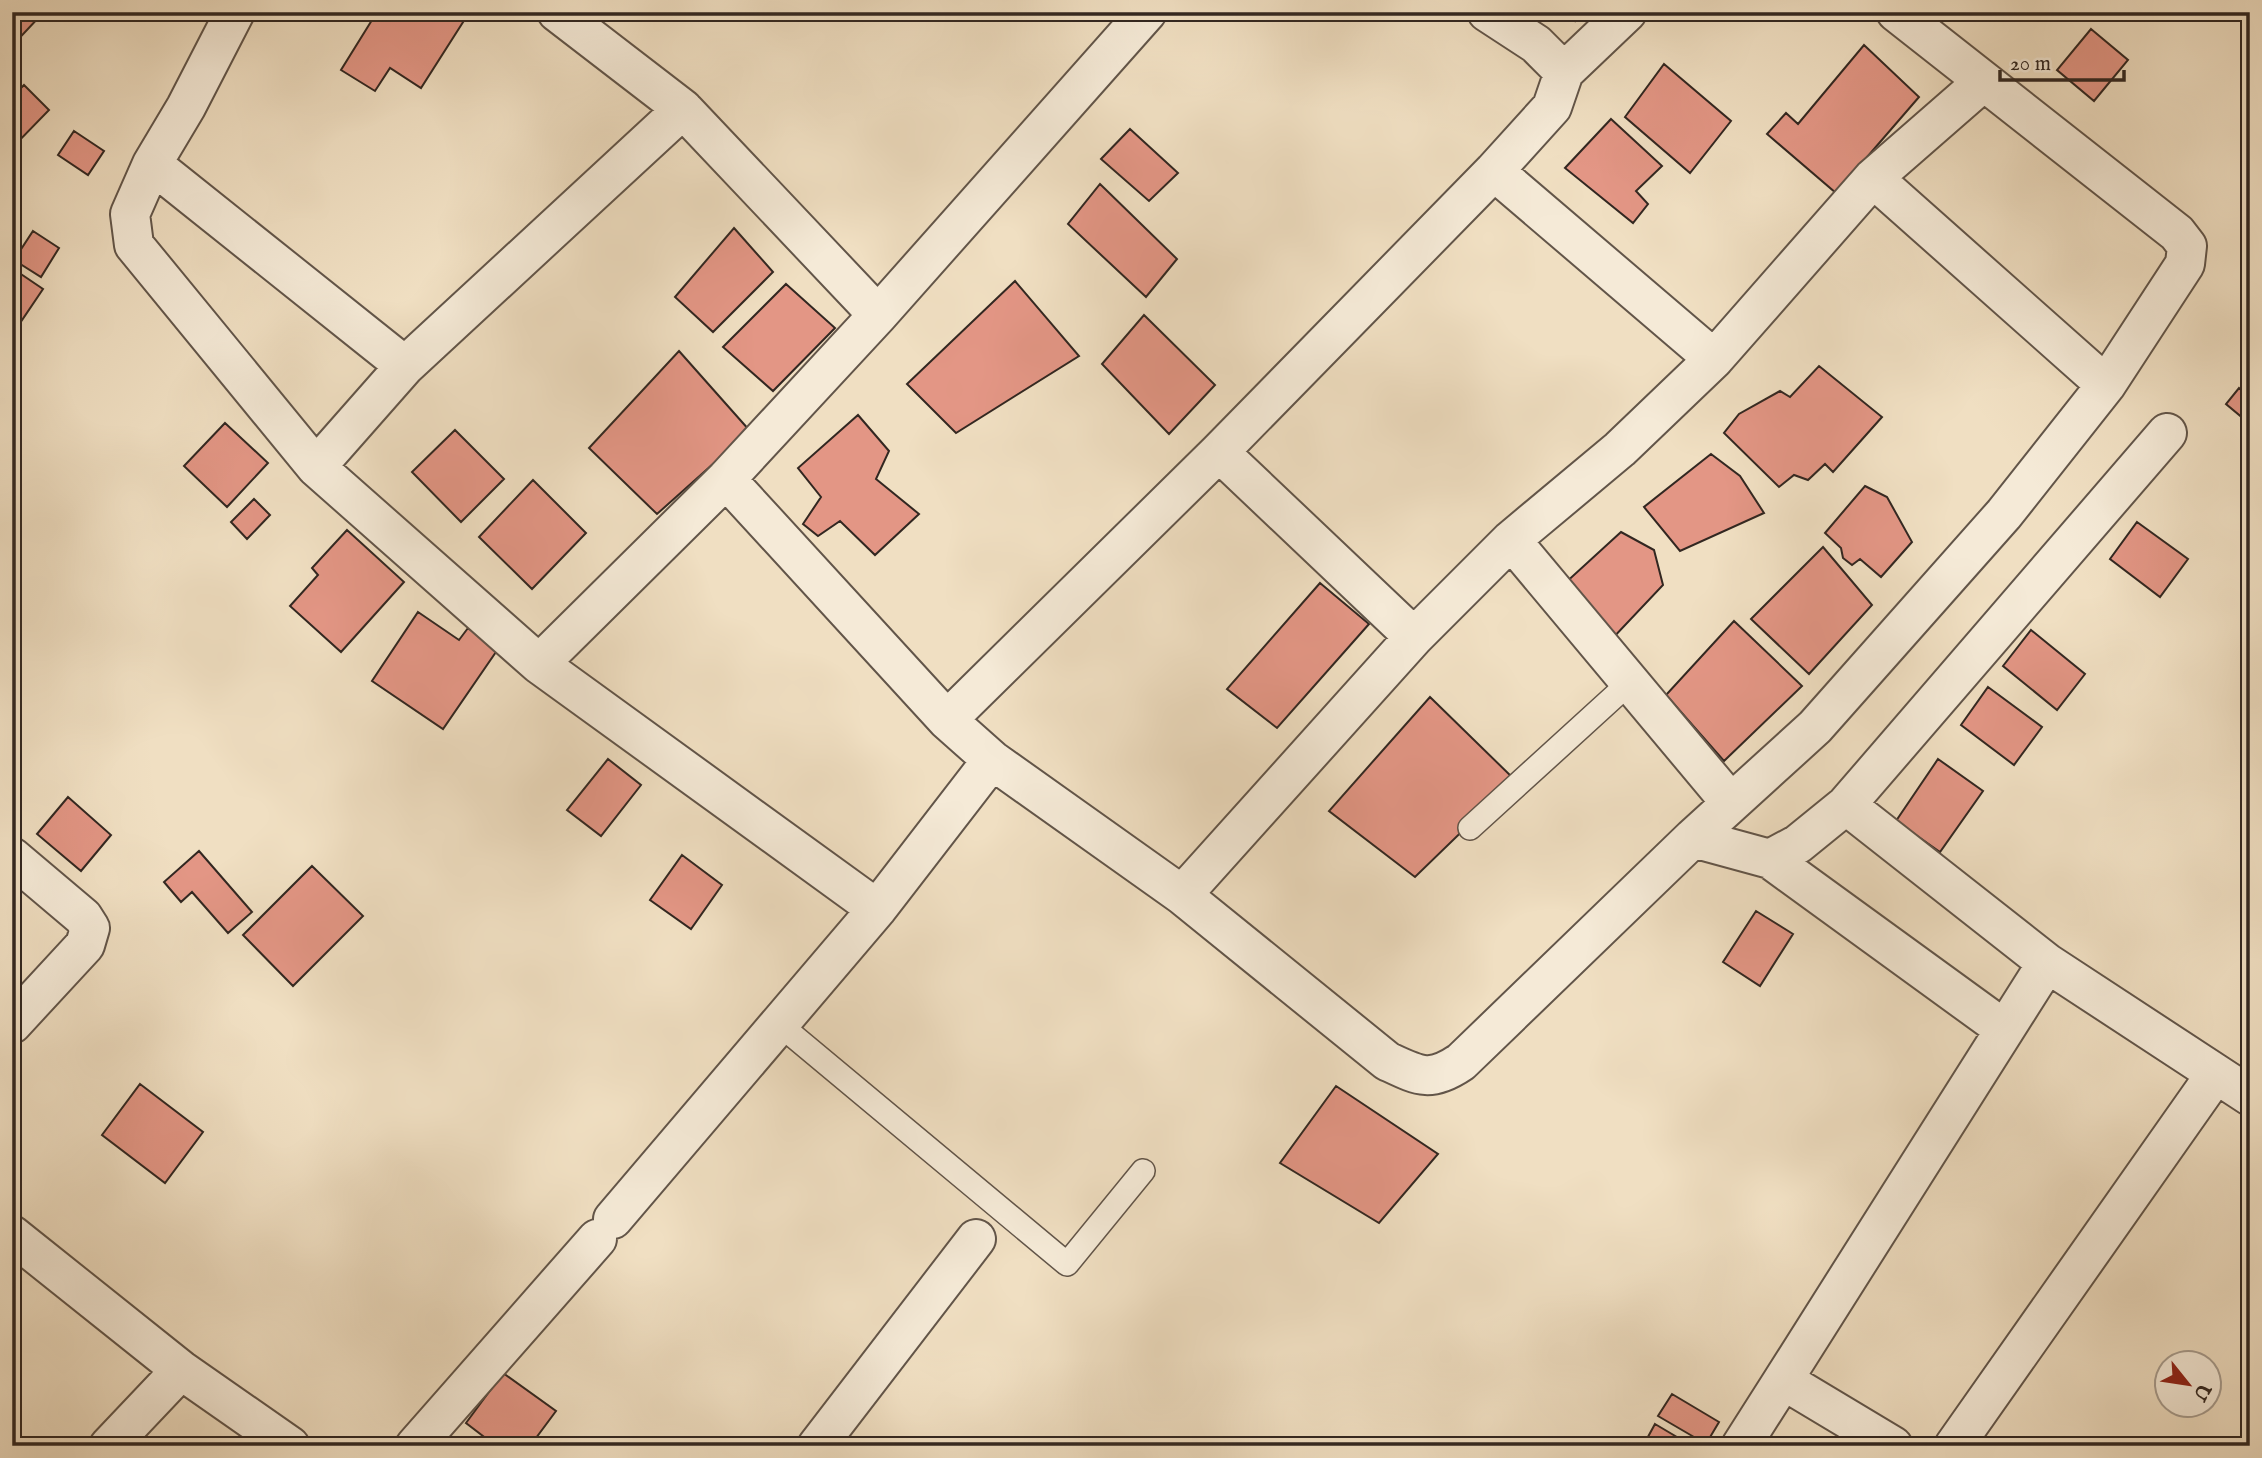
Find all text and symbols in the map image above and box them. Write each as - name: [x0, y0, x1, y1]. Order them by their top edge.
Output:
- scale bar: [2000, 38, 2124, 82]
- text: 20 m: [2010, 51, 2051, 78]
- north arrow: [2154, 1350, 2224, 1420]
- text: U: [2186, 1378, 2216, 1405]

